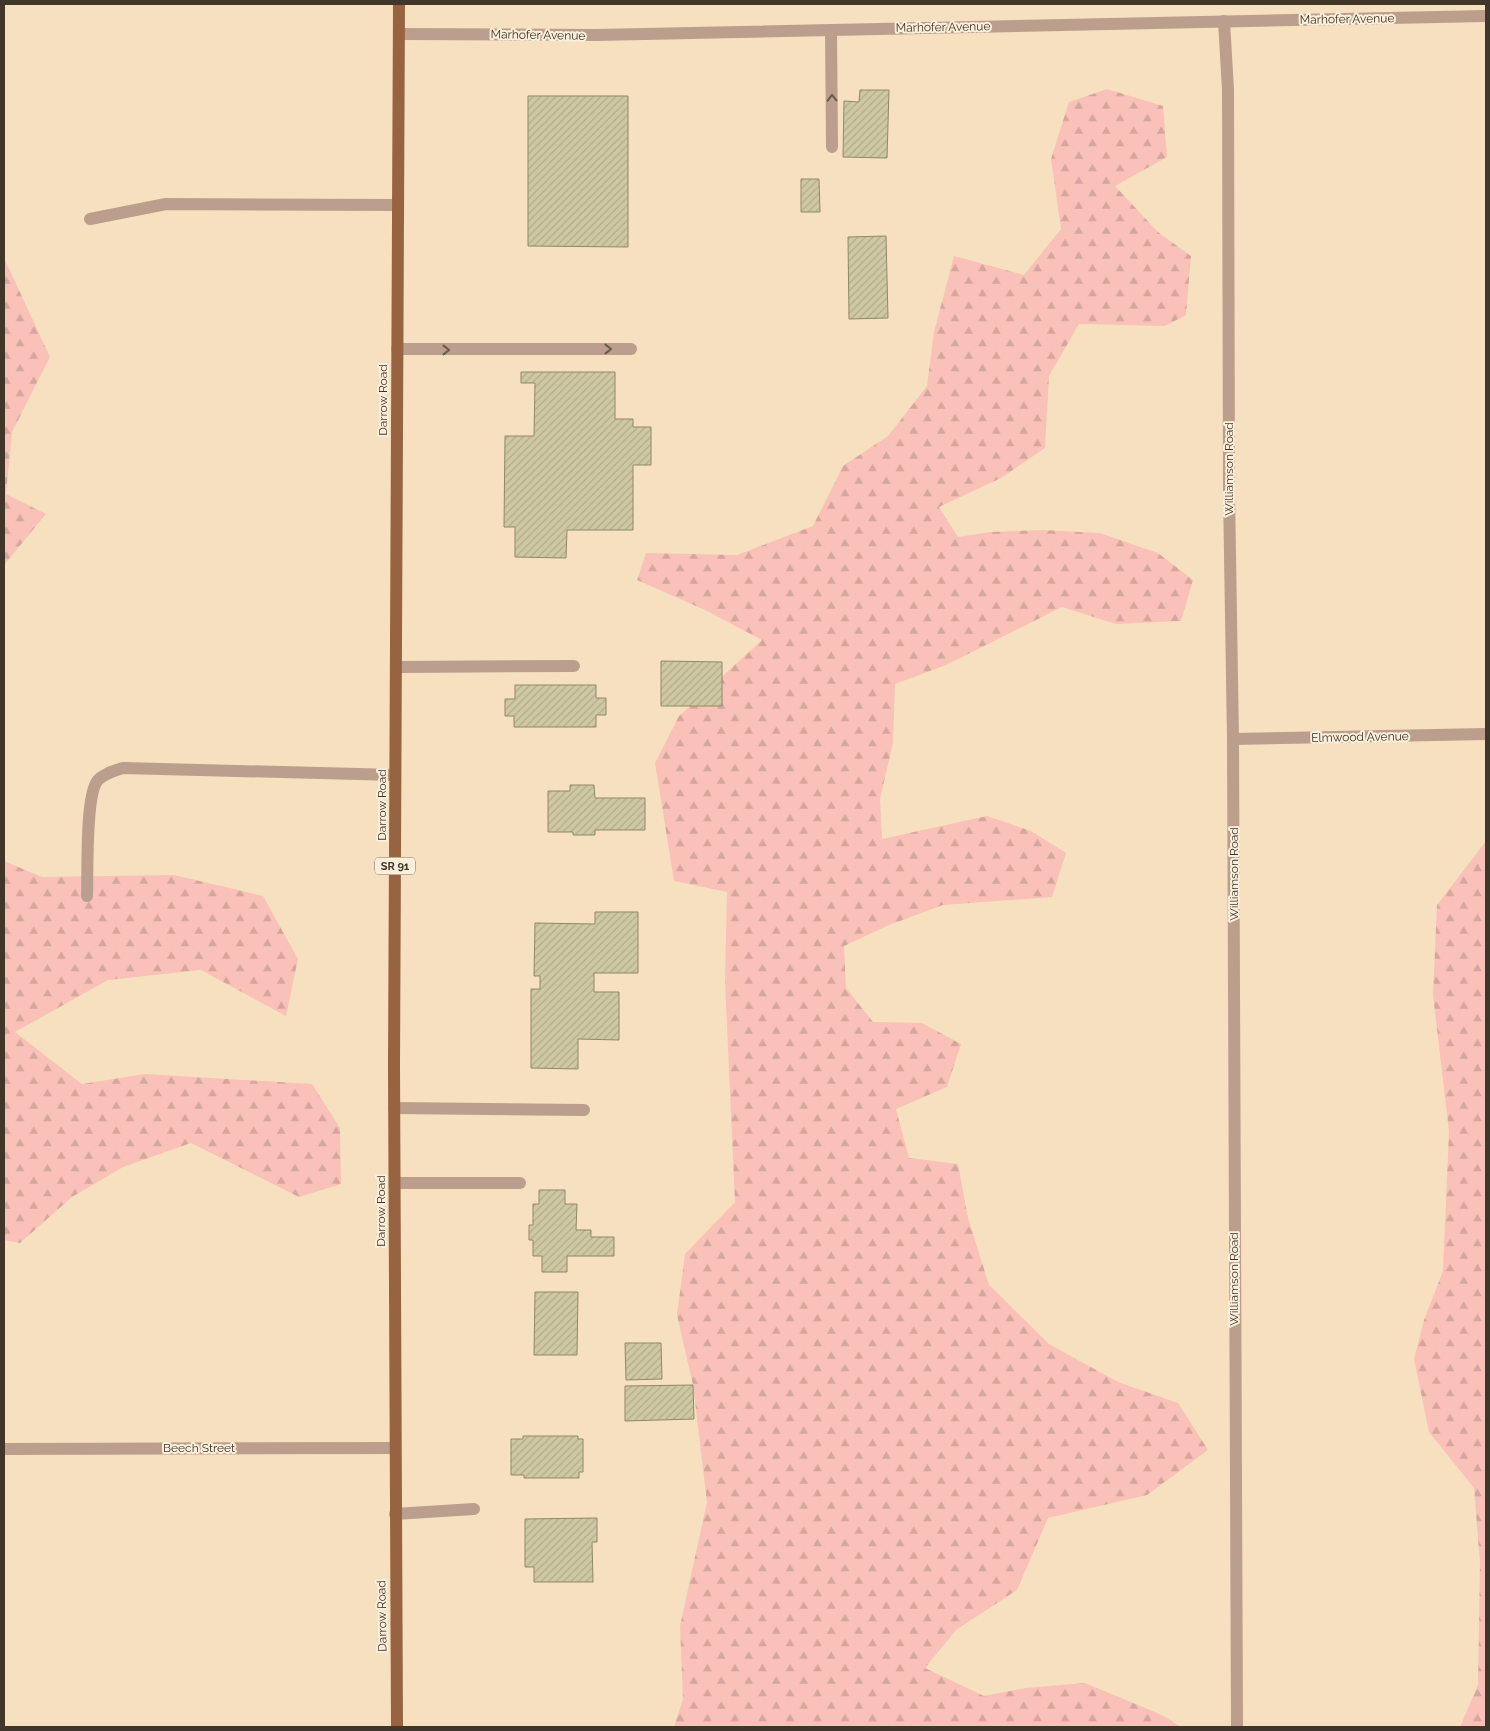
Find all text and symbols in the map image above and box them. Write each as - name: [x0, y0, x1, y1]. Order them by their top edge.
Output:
- street label: Marhofer Avenue: [1299, 11, 1395, 27]
- street label: Marhofer Avenue: [895, 19, 991, 35]
- street label: Marhofer Avenue: [490, 27, 586, 43]
- one-way arrow: [826, 94, 837, 102]
- one-way arrow: [605, 344, 613, 354]
- one-way arrow: [442, 345, 450, 355]
- street label: Darrow Road: [376, 364, 390, 436]
- street label: Williamson Road: [1222, 422, 1236, 516]
- street label: Elmwood Avenue: [1311, 729, 1409, 745]
- street label: Darrow Road: [375, 769, 389, 841]
- street label: Williamson Road: [1227, 827, 1241, 921]
- road number: SR 91: [375, 858, 415, 874]
- street label: Darrow Road: [374, 1175, 388, 1247]
- street label: Williamson Road: [1227, 1232, 1241, 1326]
- street label: Beech Street: [163, 1441, 235, 1455]
- street label: Darrow Road: [374, 1580, 390, 1652]

